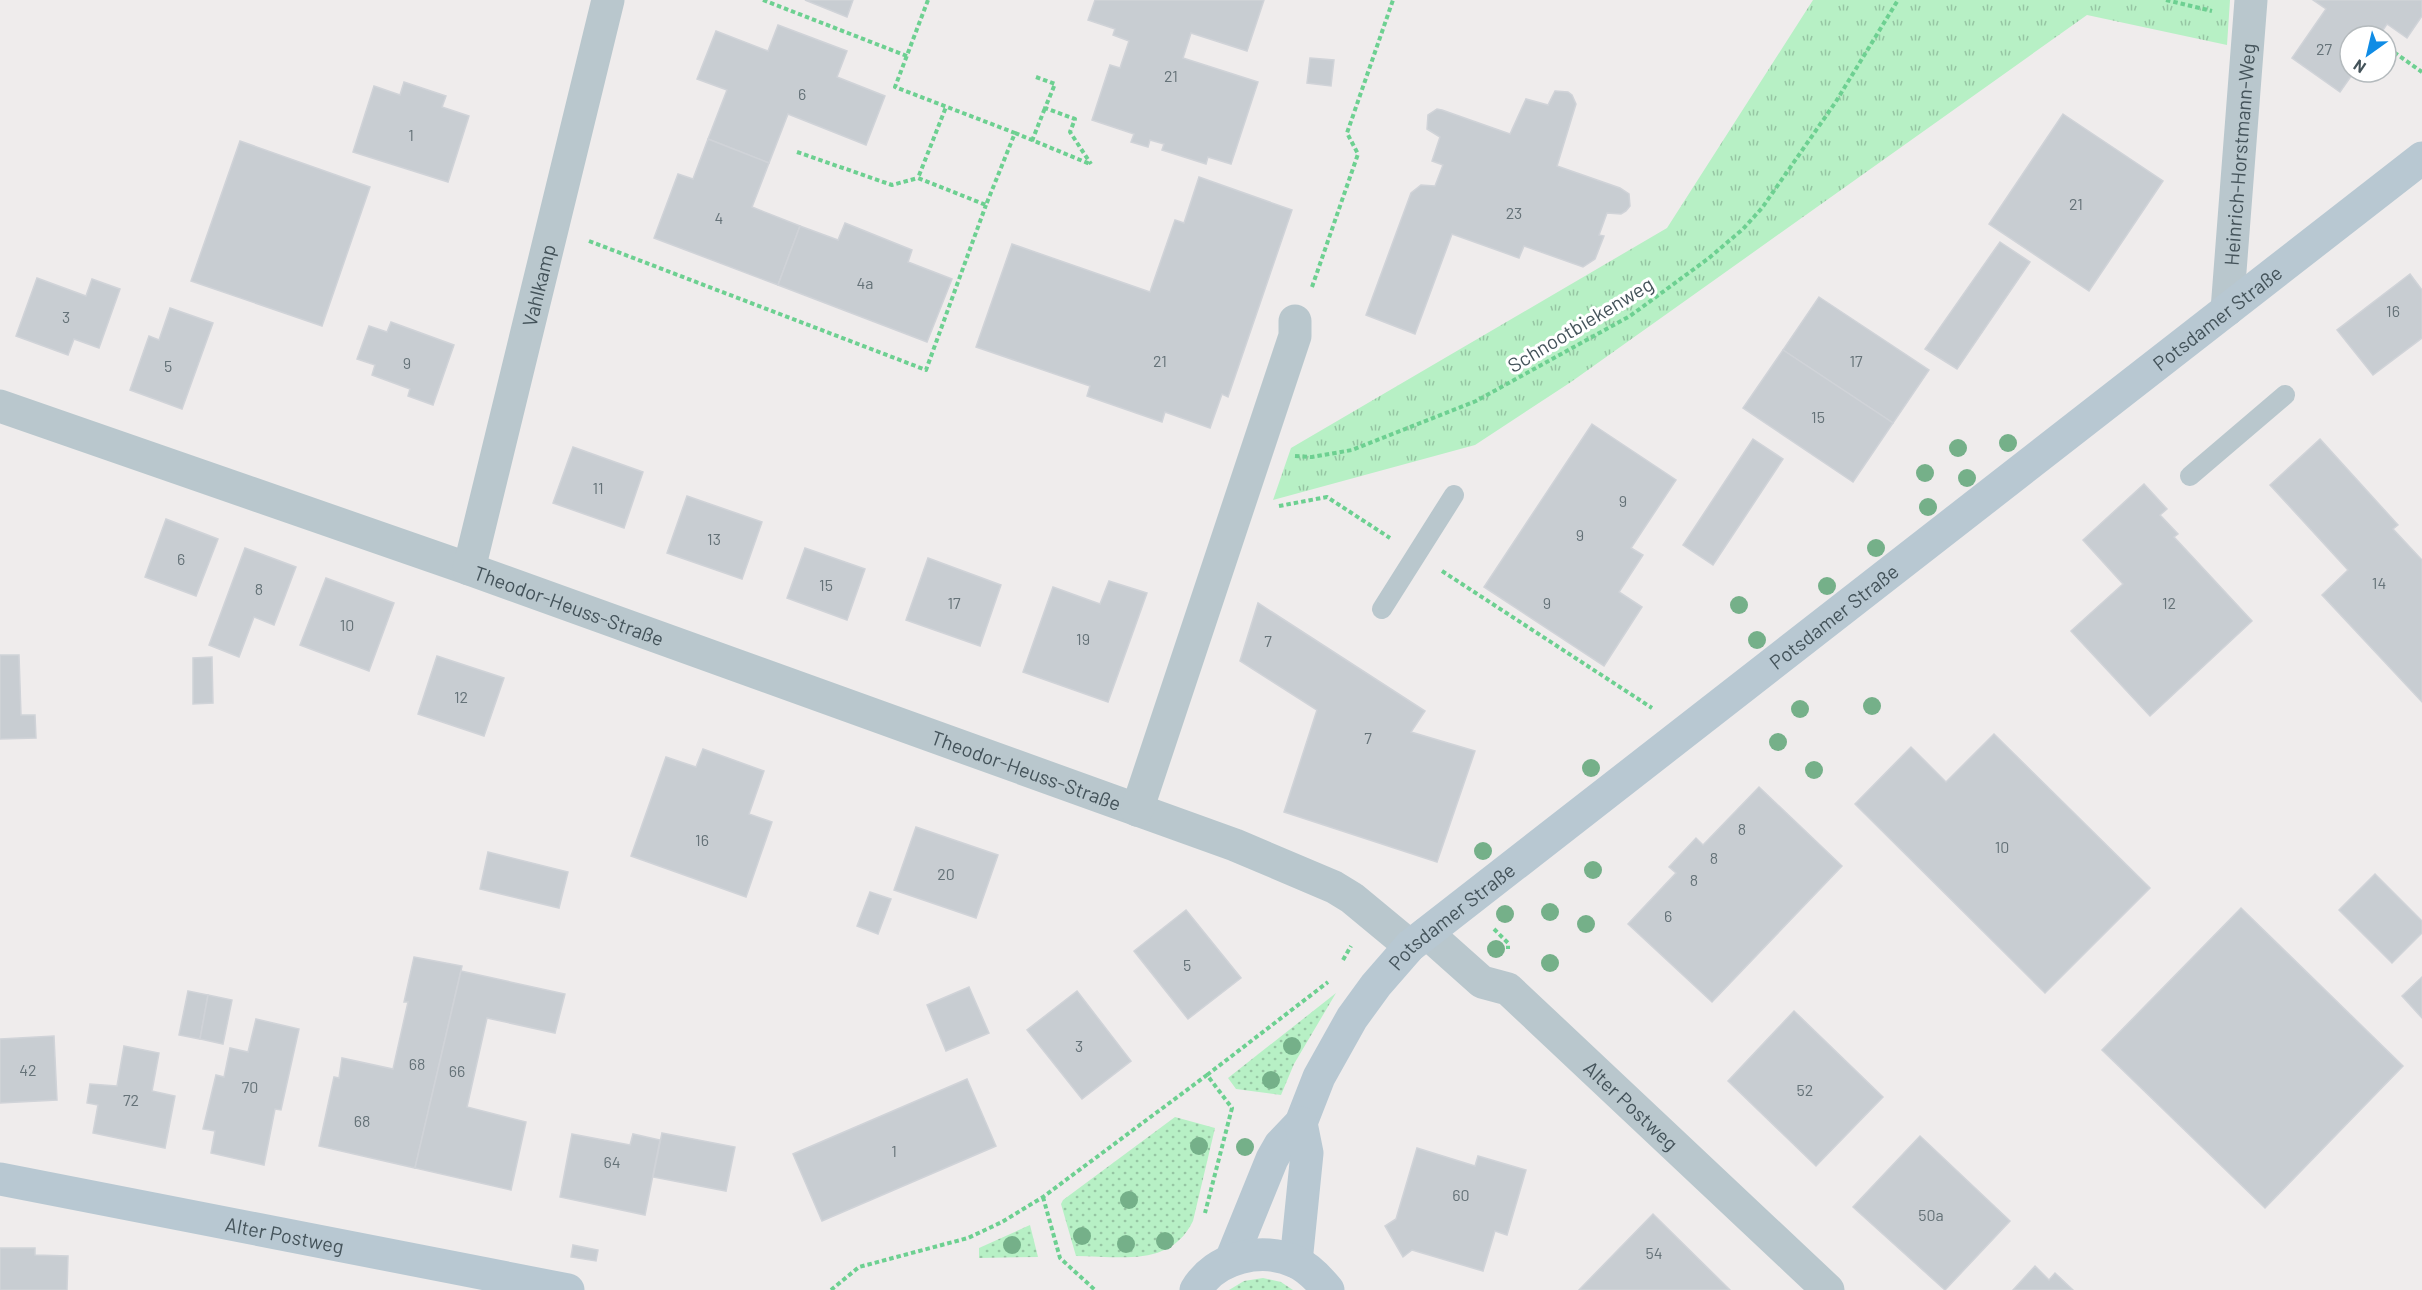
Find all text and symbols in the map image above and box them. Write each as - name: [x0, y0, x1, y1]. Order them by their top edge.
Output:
- north arrow: [2338, 24, 2398, 84]
- house number: 27: [2316, 39, 2332, 58]
- street label: Heinrich-Horstmann-Weg: [2218, 42, 2260, 267]
- text: N: [2350, 56, 2369, 78]
- house number: 21: [1164, 66, 1178, 85]
- house number: 6: [798, 84, 806, 103]
- house number: 1: [408, 125, 414, 144]
- house number: 21: [2069, 194, 2083, 213]
- house number: 23: [1506, 203, 1522, 222]
- house number: 4: [715, 208, 723, 227]
- street label: Vahlkamp: [517, 242, 560, 329]
- street label: Potsdamer Straße: [2148, 260, 2286, 375]
- street label: Schnootbiekenweg: [1503, 271, 1657, 377]
- house number: 4a: [857, 273, 874, 292]
- house number: 16: [2386, 301, 2400, 320]
- house number: 3: [62, 307, 70, 326]
- house number: 21: [1153, 351, 1167, 370]
- house number: 17: [1849, 351, 1863, 370]
- house number: 9: [403, 353, 411, 372]
- house number: 5: [164, 356, 172, 375]
- house number: 15: [1811, 407, 1825, 426]
- house number: 11: [592, 478, 604, 497]
- house number: 9: [1619, 491, 1627, 510]
- house number: 9: [1576, 525, 1584, 544]
- house number: 13: [707, 529, 721, 548]
- house number: 6: [177, 549, 185, 568]
- street label: Potsdamer Straße: [1764, 558, 1903, 674]
- street label: Theodor-Heuss-Straße: [471, 560, 667, 650]
- house number: 14: [2372, 573, 2386, 592]
- house number: 15: [819, 575, 833, 594]
- house number: 8: [255, 579, 263, 598]
- house number: 17: [947, 593, 961, 612]
- house number: 9: [1543, 593, 1551, 612]
- house number: 12: [2162, 593, 2176, 612]
- house number: 10: [340, 615, 354, 634]
- house number: 19: [1076, 629, 1090, 648]
- house number: 7: [1264, 631, 1272, 650]
- house number: 12: [454, 687, 468, 706]
- street label: Theodor-Heuss-Straße: [928, 725, 1125, 815]
- house number: 7: [1364, 728, 1372, 747]
- house number: 8: [1738, 819, 1746, 838]
- house number: 16: [695, 830, 709, 849]
- house number: 10: [1995, 837, 2009, 856]
- house number: 8: [1710, 848, 1718, 867]
- street label: Potsdamer Straße: [1383, 857, 1519, 975]
- house number: 20: [937, 864, 955, 883]
- house number: 8: [1690, 870, 1698, 889]
- house number: 6: [1664, 906, 1672, 925]
- house number: 5: [1183, 955, 1191, 974]
- house number: 3: [1075, 1036, 1083, 1055]
- house number: 68: [409, 1054, 425, 1073]
- street label: Alter Postweg: [1579, 1055, 1683, 1155]
- house number: 42: [19, 1060, 37, 1079]
- house number: 66: [449, 1061, 465, 1080]
- house number: 70: [242, 1077, 258, 1096]
- house number: 52: [1797, 1080, 1813, 1099]
- house number: 72: [123, 1090, 139, 1109]
- house number: 68: [354, 1111, 370, 1130]
- house number: 1: [891, 1141, 897, 1160]
- house number: 64: [603, 1152, 621, 1171]
- house number: 60: [1452, 1185, 1470, 1204]
- house number: 50a: [1918, 1205, 1944, 1224]
- street label: Alter Postweg: [223, 1211, 346, 1258]
- house number: 54: [1645, 1243, 1663, 1262]

